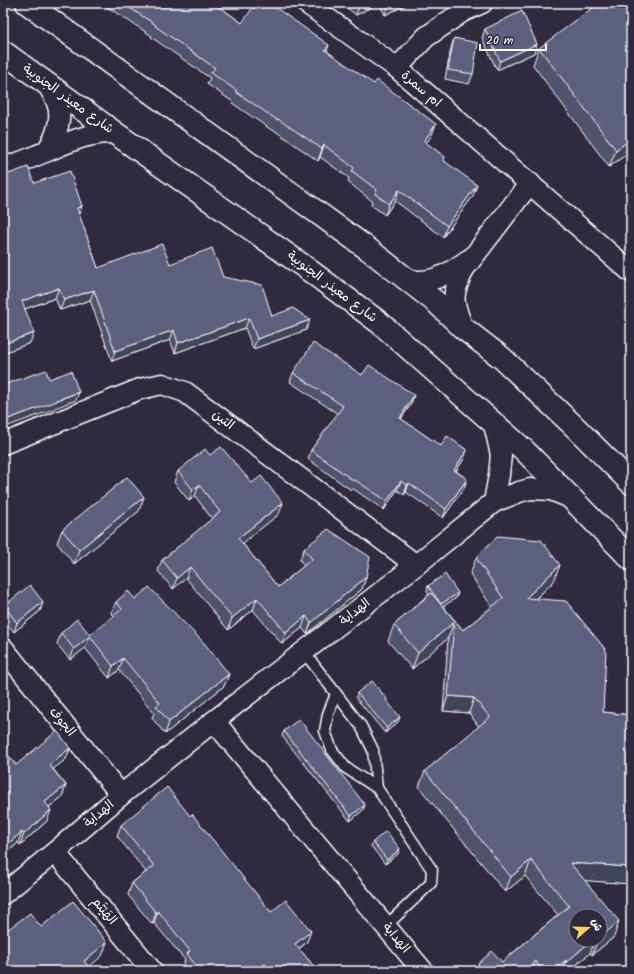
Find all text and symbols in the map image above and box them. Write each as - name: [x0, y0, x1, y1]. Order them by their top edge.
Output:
- scale bar: [480, 26, 546, 52]
- text: 20 m: [486, 31, 514, 50]
- street label: شارع معيذر الجنوبية: [18, 59, 118, 139]
- street label: ام سمرة: [396, 65, 446, 113]
- street label: شارع معيذر الجنوبية: [282, 246, 382, 328]
- street label: التين: [207, 405, 239, 435]
- street label: الهداية: [335, 593, 375, 631]
- street label: الجوف: [43, 703, 81, 741]
- street label: الهداية: [79, 795, 119, 833]
- street label: الهَيْثَم: [86, 892, 122, 930]
- north arrow: [568, 908, 608, 948]
- text: ش: [586, 916, 607, 934]
- street label: الهداية: [377, 918, 415, 958]

